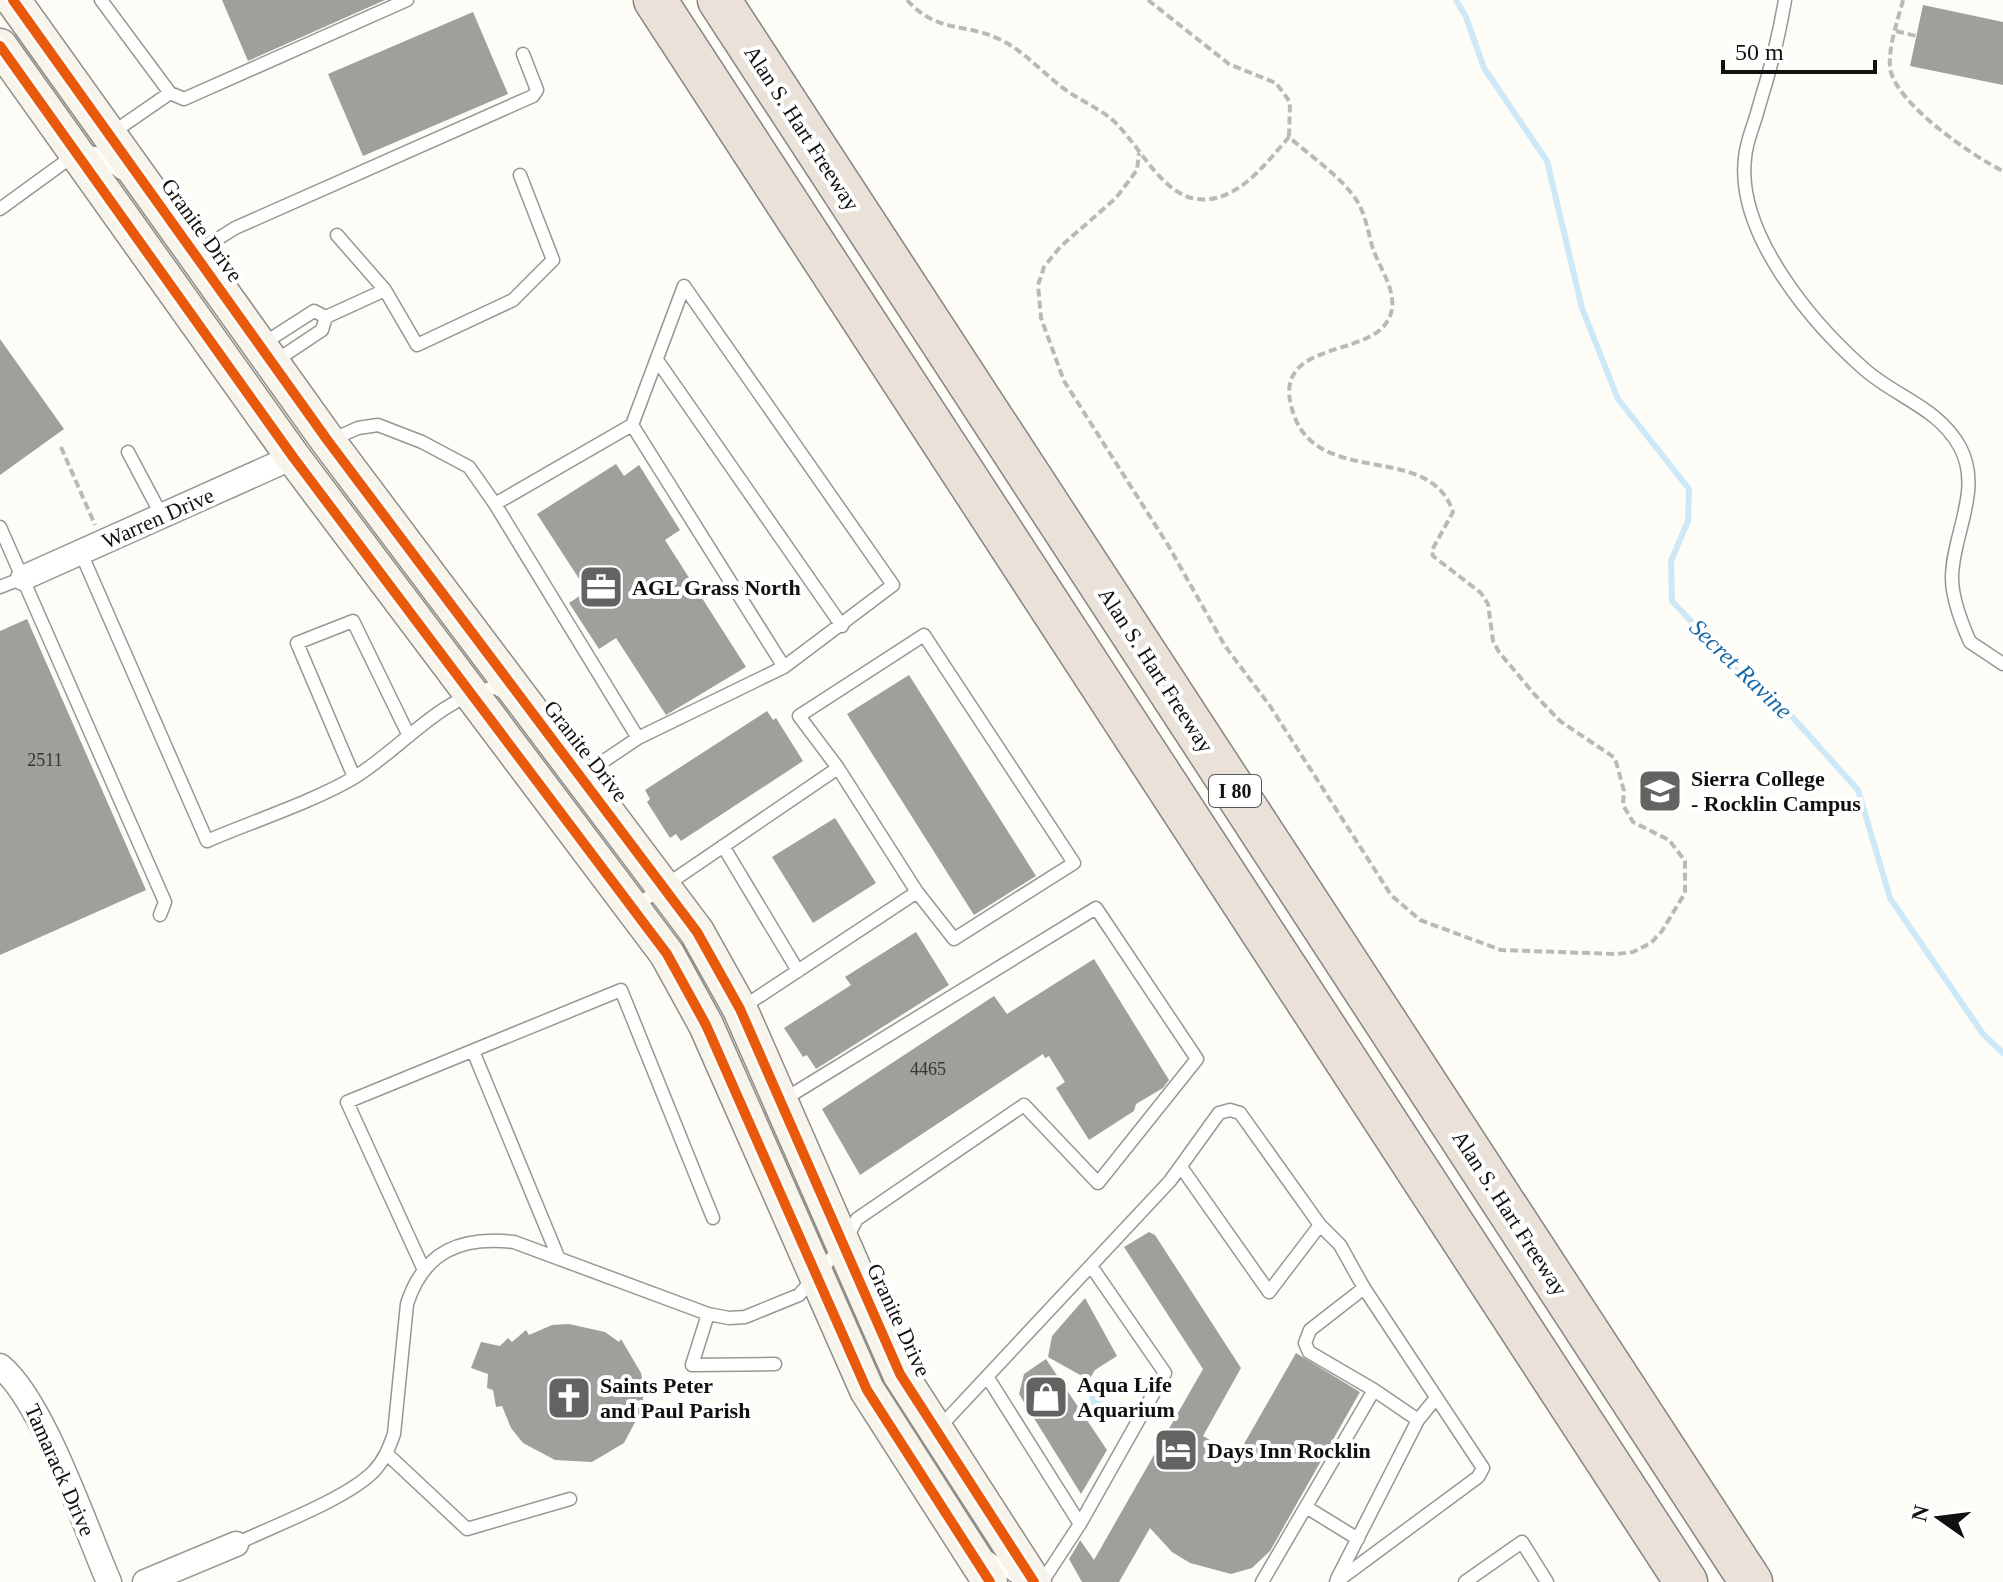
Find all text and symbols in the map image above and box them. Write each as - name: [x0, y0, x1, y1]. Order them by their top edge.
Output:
- scale bar: [1723, 24, 1875, 74]
- text: 50 m: [1735, 39, 1784, 65]
- street label: Alan S. Hart Freeway: [739, 41, 865, 215]
- street label: Granite Drive: [156, 173, 248, 287]
- street label: Warren Drive: [98, 482, 218, 554]
- office icon: AGL Grass North: [577, 563, 625, 611]
- place label: AGL Grass North: [632, 575, 801, 600]
- street label: Alan S. Hart Freeway: [1093, 583, 1219, 757]
- water label: Secret Ravine: [1685, 614, 1798, 724]
- street label: Granite Drive: [539, 695, 633, 807]
- house number: 2511: [27, 750, 63, 770]
- place label: Sierra College - Rocklin Campus: [1691, 766, 1861, 816]
- school or university icon: Sierra College - Rocklin Campus: [1636, 767, 1684, 815]
- road number: I 80: [1209, 775, 1261, 807]
- house number: 4465: [910, 1059, 946, 1079]
- street label: Alan S. Hart Freeway: [1447, 1126, 1573, 1300]
- street label: Granite Drive: [862, 1260, 936, 1380]
- place label: Aqua Life Aquarium: [1077, 1372, 1175, 1422]
- place label: Saints Peter and Paul Parish: [600, 1373, 750, 1423]
- shop icon: Aqua Life Aquarium: [1022, 1373, 1070, 1421]
- church icon: Saints Peter and Paul Parish: [545, 1374, 593, 1422]
- street label: Tamarack Drive: [20, 1400, 100, 1540]
- hotel icon: Days Inn Rocklin: [1152, 1426, 1200, 1474]
- place label: Days Inn Rocklin: [1207, 1438, 1371, 1463]
- north arrow: [1899, 1478, 1979, 1558]
- text: N: [1906, 1502, 1934, 1524]

